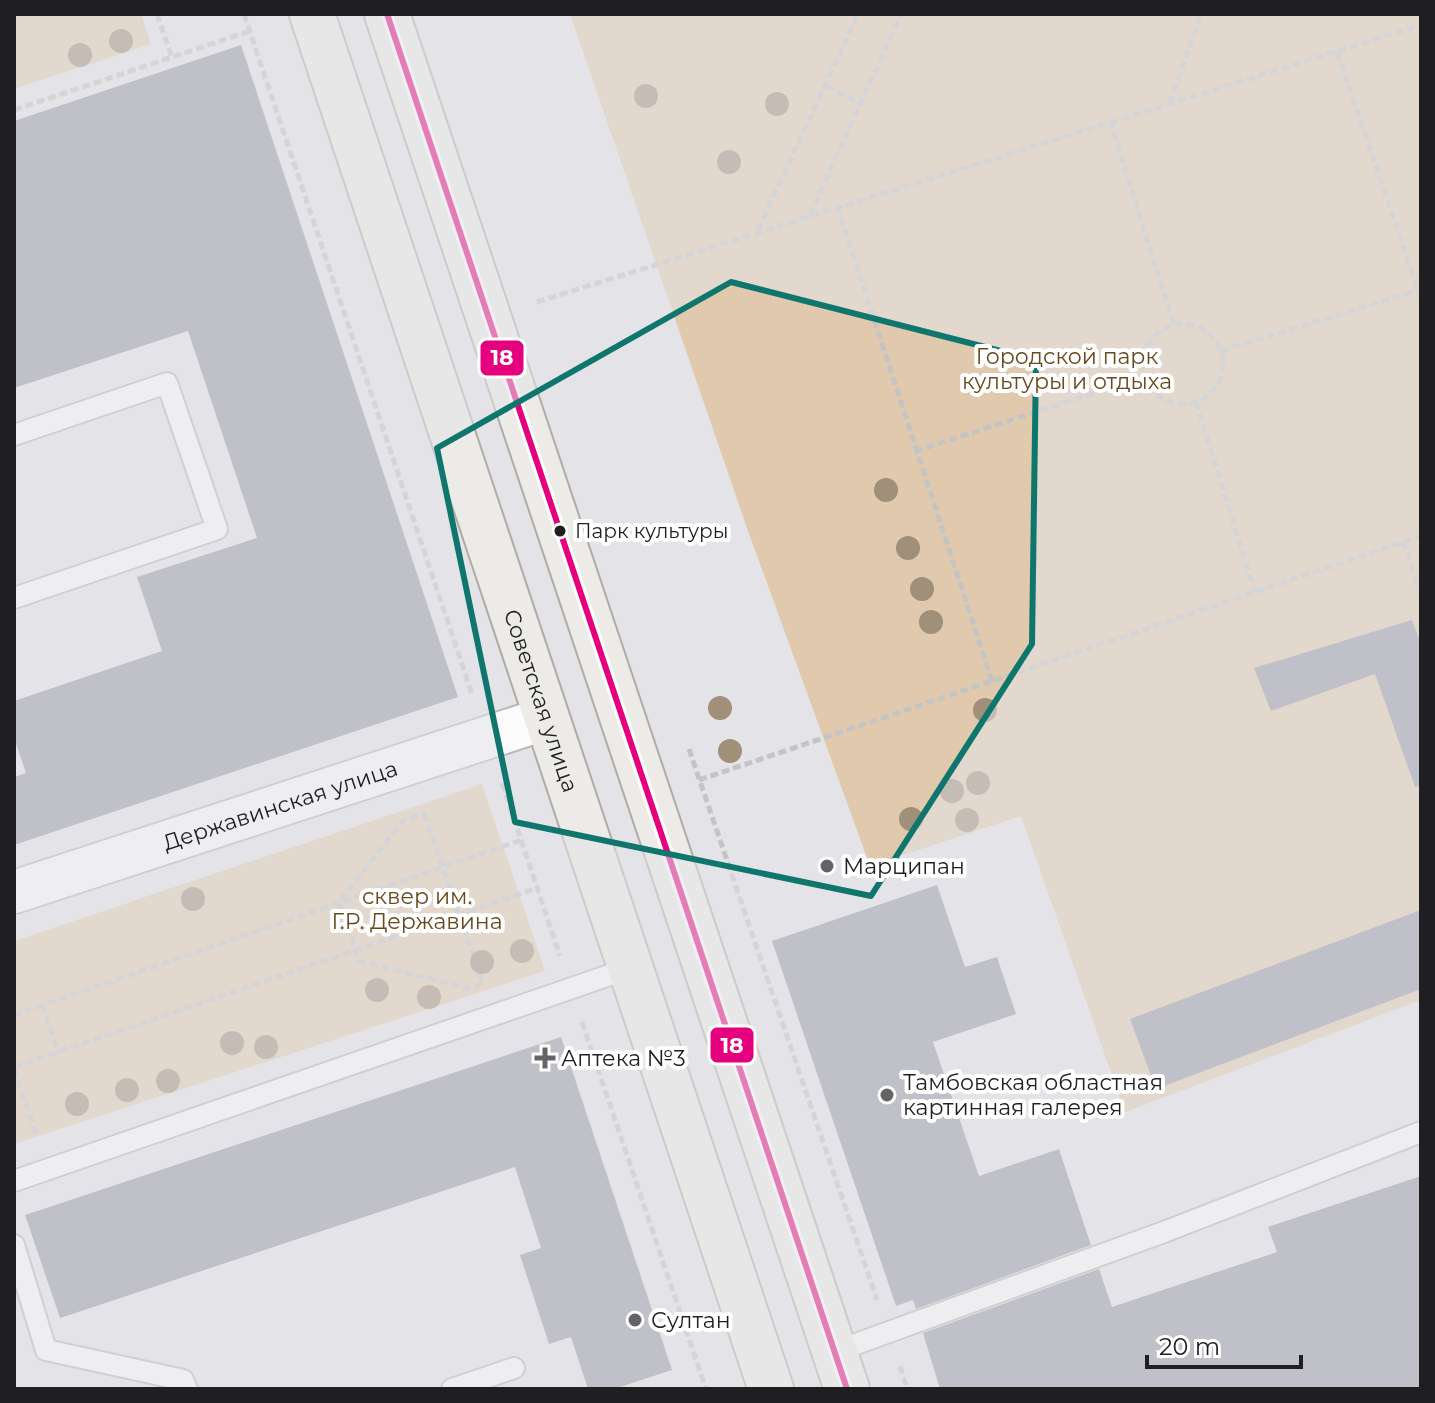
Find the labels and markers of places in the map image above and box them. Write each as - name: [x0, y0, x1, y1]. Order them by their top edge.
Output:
- place label: Парк культуры: [575, 519, 729, 543]
- marker: Парк культуры: [552, 523, 568, 539]
- place label: Марципан: [843, 853, 965, 880]
- marker: Марципан: [818, 857, 836, 875]
- place label: Аптека №3: [561, 1045, 686, 1072]
- marker: Аптека №3: [536, 1049, 554, 1067]
- place label: Тамбовская областная картинная галерея: [903, 1069, 1163, 1121]
- marker: Тамбовская областная картинная галерея: [878, 1086, 896, 1104]
- place label: Султан: [651, 1307, 731, 1334]
- marker: Султан: [626, 1311, 644, 1329]

